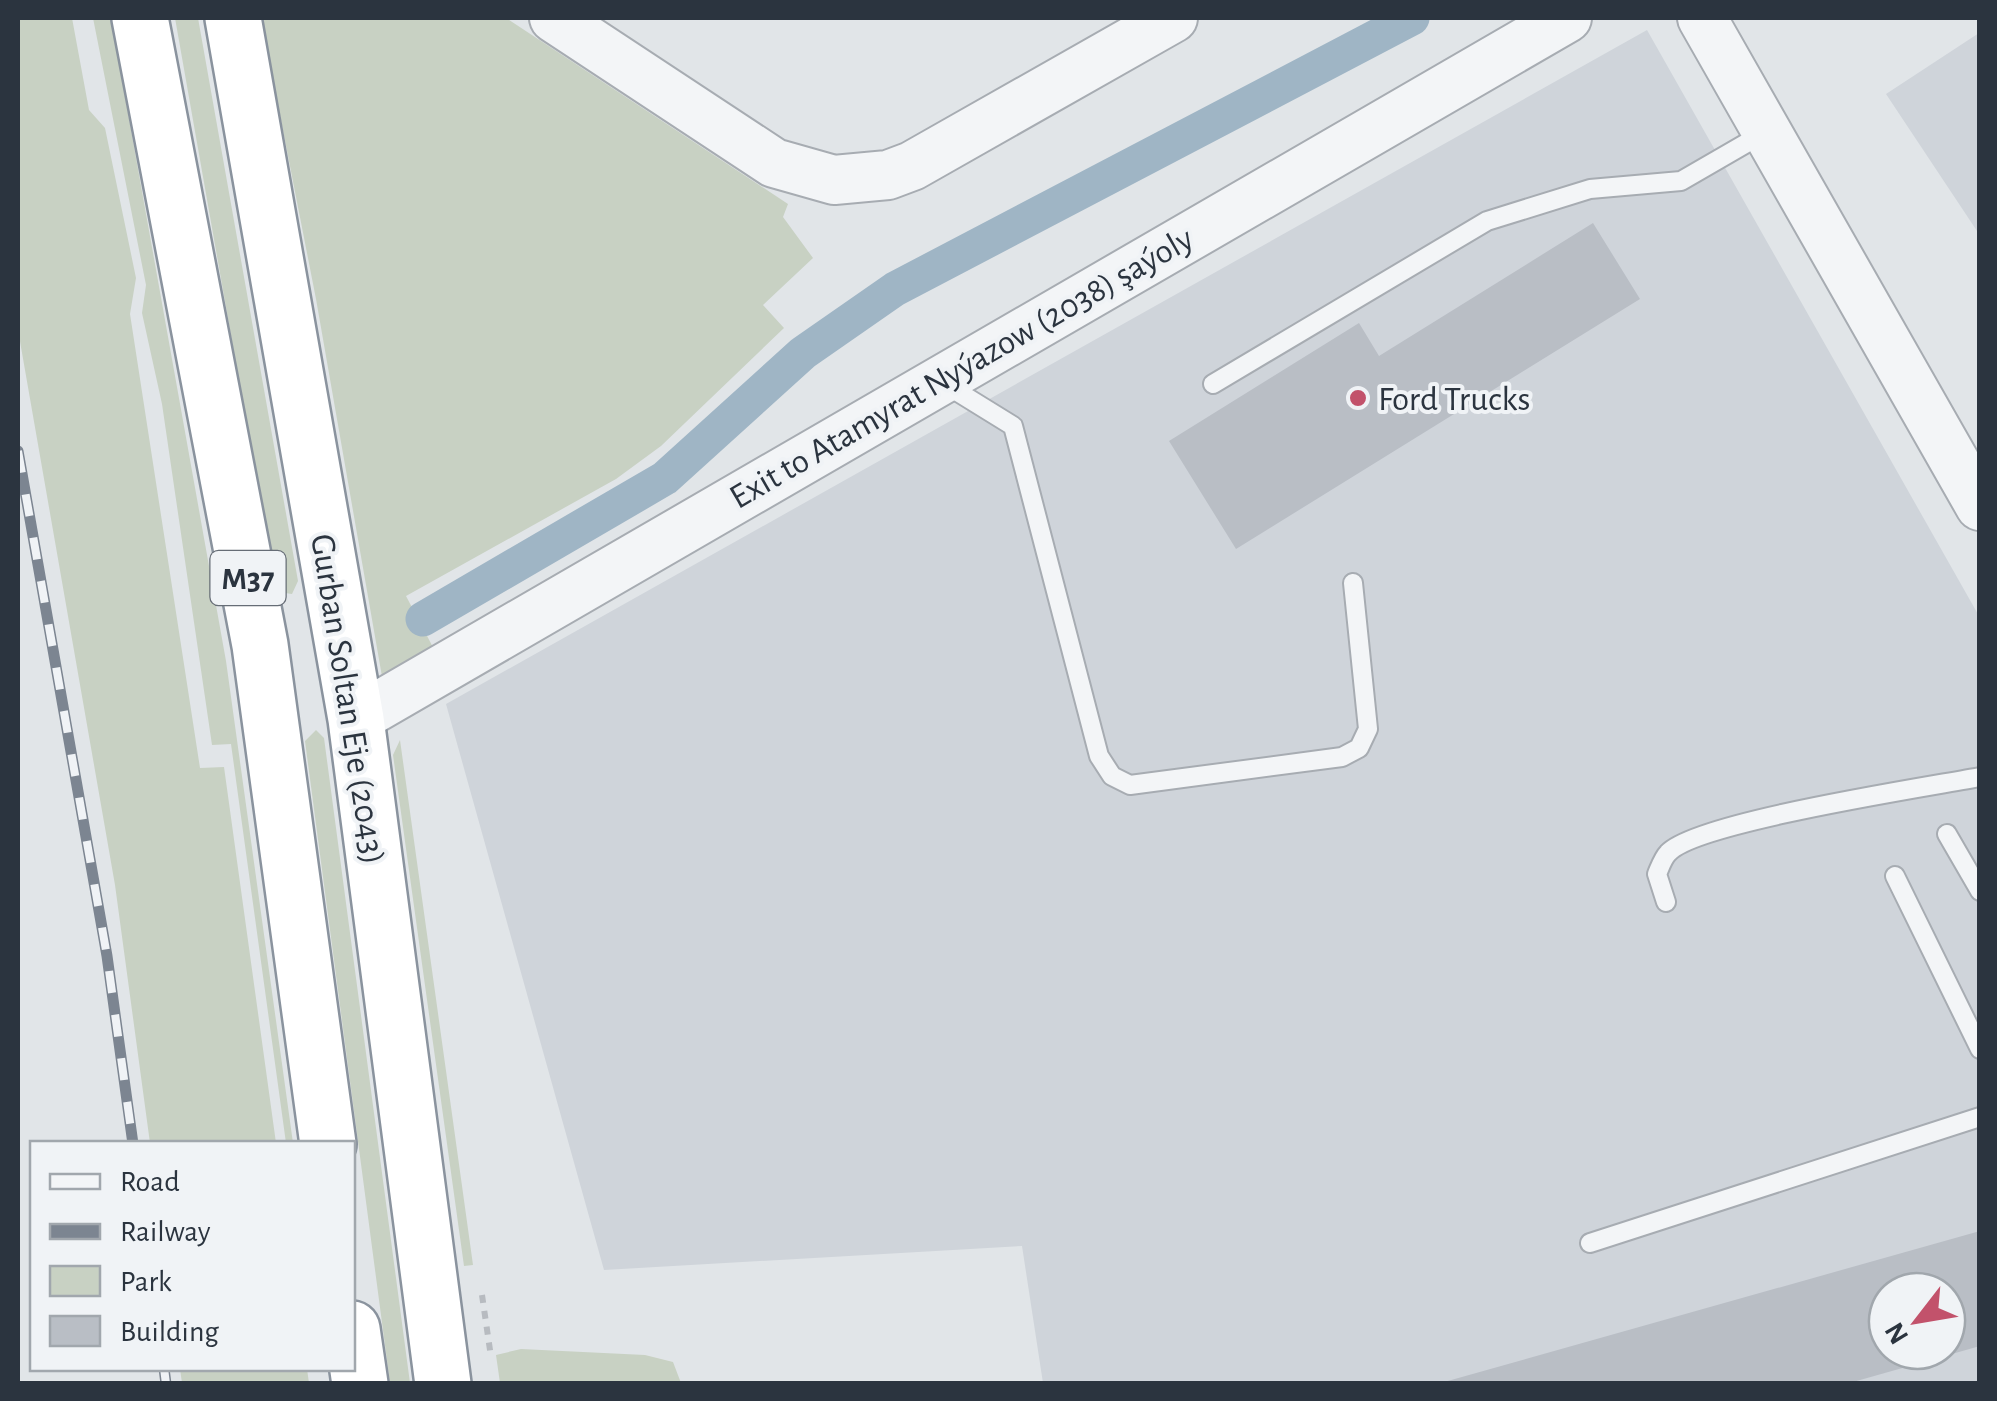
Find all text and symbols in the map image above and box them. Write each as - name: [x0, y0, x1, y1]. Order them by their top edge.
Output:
- street label: Exit to Atamyrat Nyýazow (2038) şaýoly: [724, 221, 1199, 516]
- place label: Ford Trucks: [1378, 382, 1530, 417]
- marker: Ford Trucks: [1347, 387, 1369, 409]
- street label: Gurban Soltan Eje (2043): [304, 532, 391, 867]
- road number: M37: [210, 551, 286, 605]
- legend: [30, 1141, 355, 1371]
- text: Road: [120, 1167, 180, 1197]
- text: Railway: [120, 1217, 211, 1247]
- text: Park: [120, 1267, 172, 1297]
- north arrow: [1867, 1271, 1967, 1371]
- text: Building: [120, 1317, 219, 1347]
- text: N: [1880, 1317, 1914, 1348]

